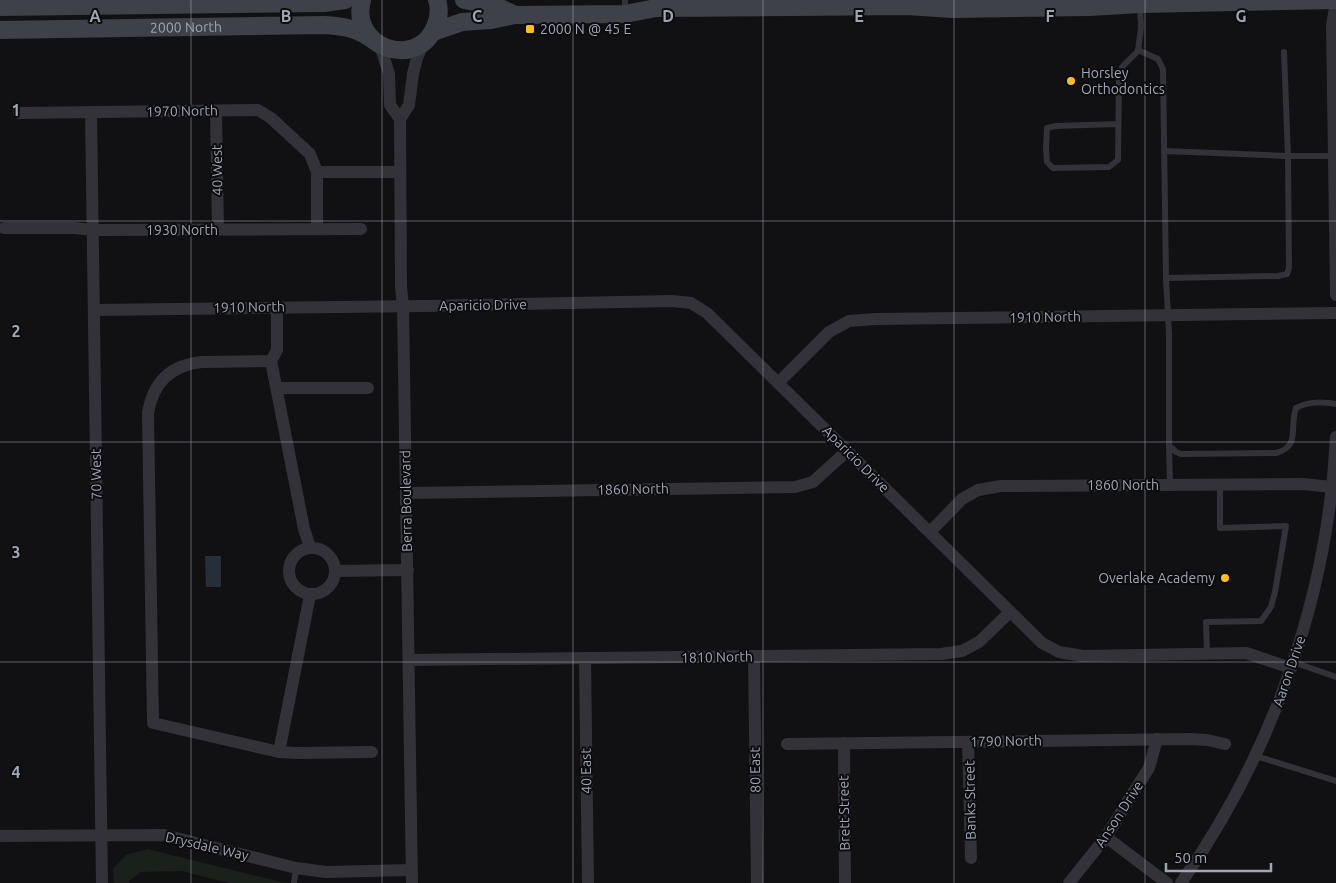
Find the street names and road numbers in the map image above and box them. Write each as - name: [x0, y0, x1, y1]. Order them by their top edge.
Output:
- street label: 2000 North: [150, 19, 222, 36]
- street label: 1970 North: [146, 102, 218, 120]
- street label: 40 West: [209, 144, 225, 196]
- street label: 1930 North: [146, 222, 218, 238]
- street label: Aparicio Drive: [439, 296, 527, 314]
- street label: 1910 North: [213, 298, 285, 316]
- street label: 1910 North: [1009, 308, 1081, 326]
- street label: Aparicio Drive: [819, 422, 893, 496]
- street label: 70 West: [88, 448, 104, 500]
- street label: Berra Boulevard: [397, 450, 415, 552]
- street label: 1860 North: [1087, 477, 1159, 493]
- street label: 1860 North: [597, 480, 669, 498]
- street label: Aaron Drive: [1269, 633, 1309, 709]
- street label: 1810 North: [681, 648, 753, 666]
- street label: 1790 North: [970, 732, 1042, 750]
- street label: 80 East: [747, 747, 763, 793]
- street label: 40 East: [578, 748, 594, 794]
- street label: Banks Street: [961, 760, 979, 840]
- street label: Brett Street: [835, 775, 853, 851]
- street label: Anson Drive: [1092, 778, 1146, 850]
- street label: Drysdale Way: [164, 829, 250, 863]

